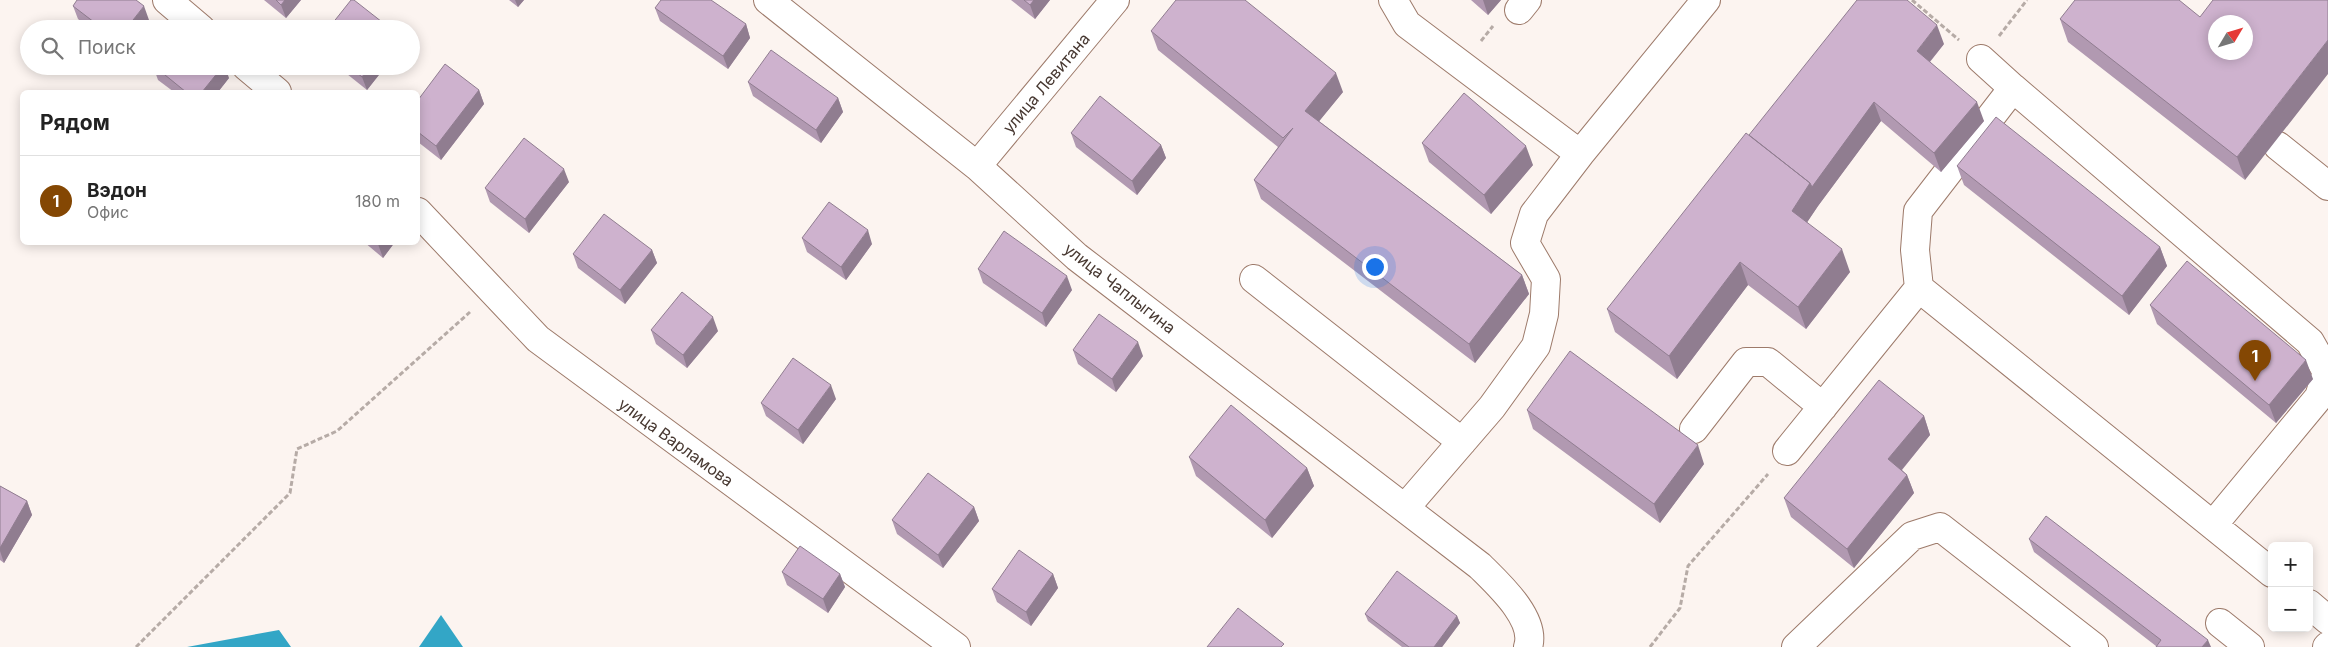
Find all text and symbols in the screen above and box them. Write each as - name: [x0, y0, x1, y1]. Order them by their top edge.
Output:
- north arrow: [2208, 15, 2253, 60]
- search box: [20, 20, 420, 75]
- street label: улица Левитана: [998, 29, 1094, 137]
- icon: search: [38, 34, 66, 62]
- text: Поиск: [78, 36, 136, 59]
- text: Рядом: [40, 110, 110, 135]
- text: Вэдон: [87, 179, 147, 202]
- text: 1: [53, 191, 59, 211]
- text: 180 m: [355, 191, 400, 211]
- text: Офис: [87, 202, 129, 222]
- street label: улица Чаплыгина: [1060, 238, 1180, 338]
- your location: [1362, 254, 1388, 280]
- pin: 1: [2239, 340, 2271, 381]
- street label: улица Варламова: [615, 394, 737, 490]
- map controls: [2268, 542, 2313, 632]
- button: +: [2268, 542, 2313, 587]
- button: −: [2268, 587, 2313, 632]

